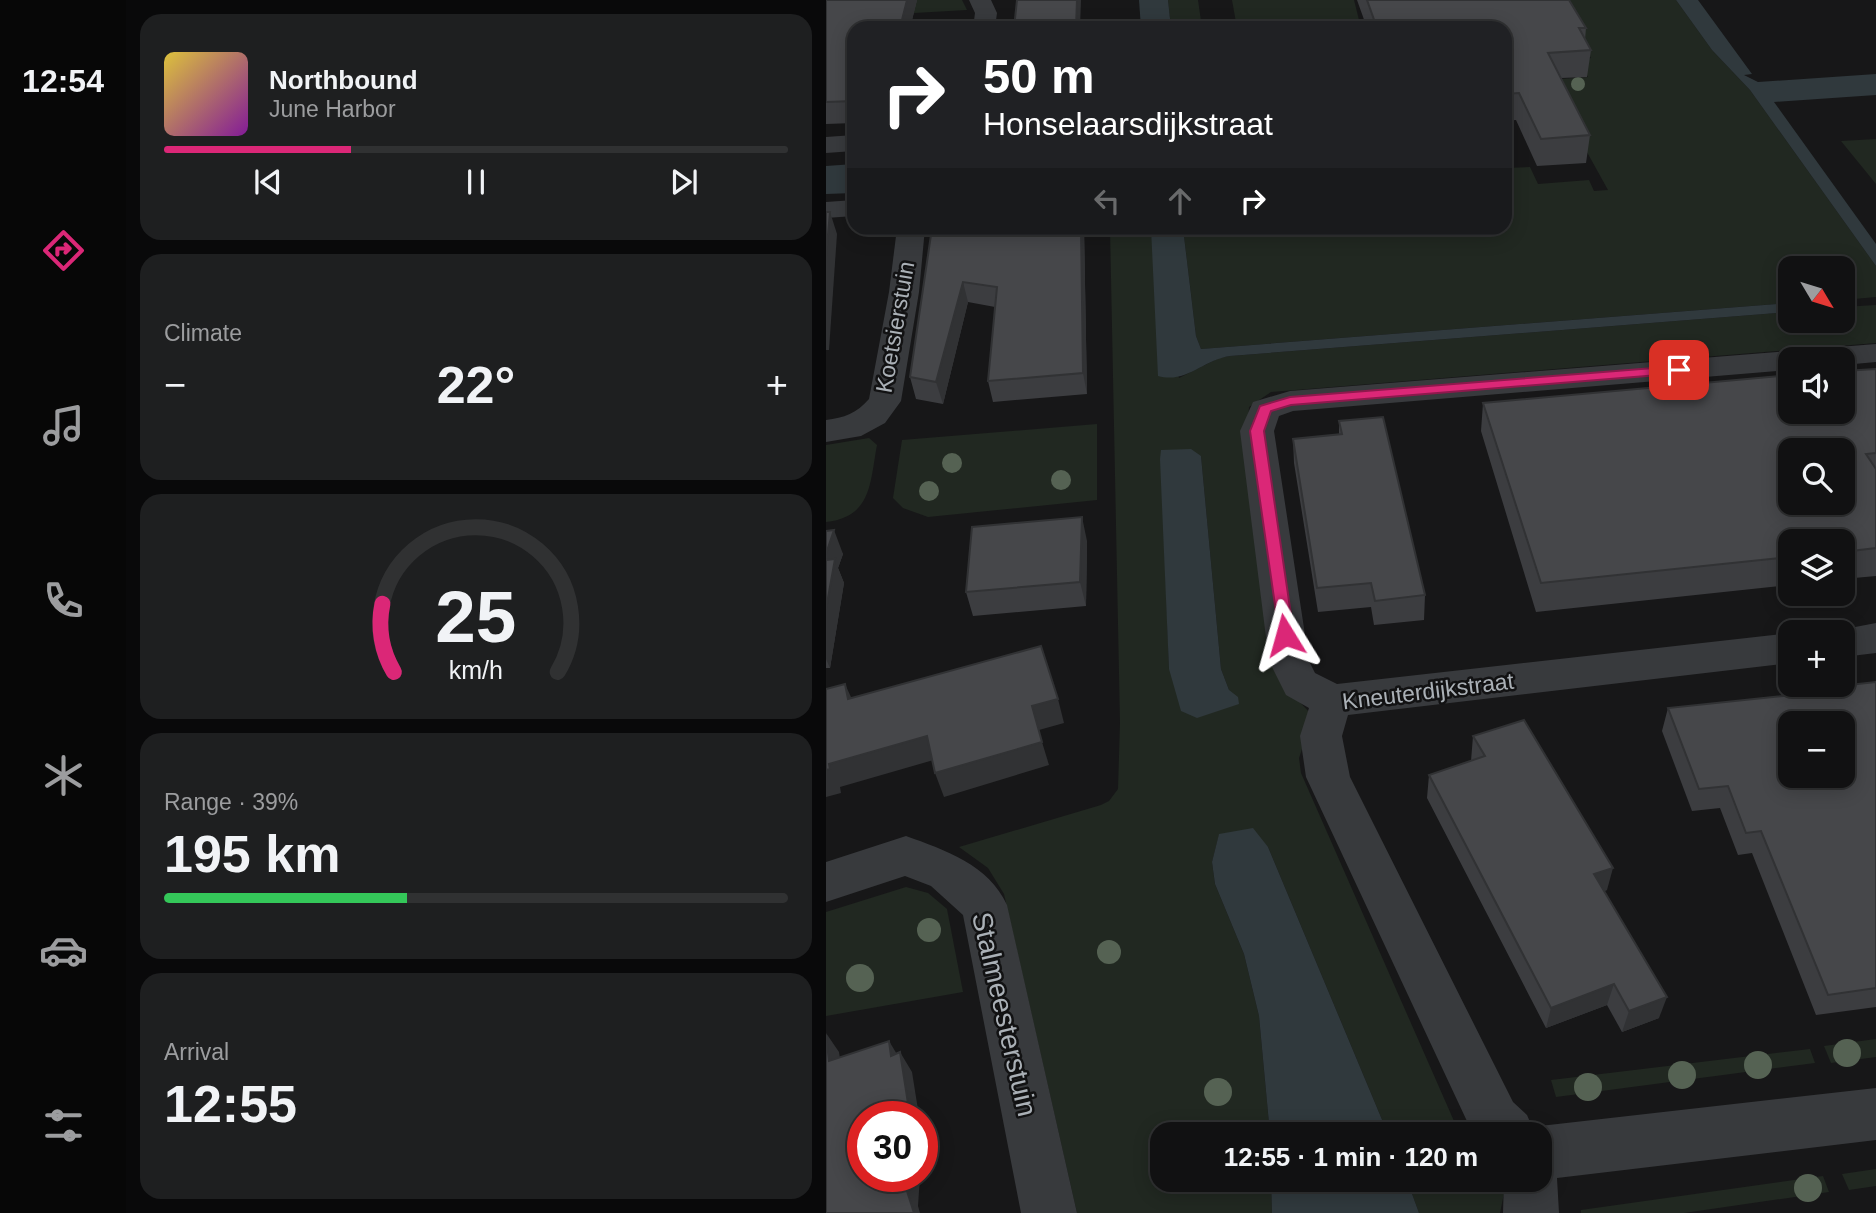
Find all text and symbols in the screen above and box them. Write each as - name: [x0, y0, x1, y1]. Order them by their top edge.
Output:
- icon: right: [868, 49, 959, 140]
- text: 50 m: [983, 49, 1095, 103]
- text: 12:54: [22, 63, 104, 99]
- text: Northbound: [269, 65, 418, 95]
- text: June Harbor: [269, 96, 396, 122]
- text: Honselaarsdijkstraat: [983, 106, 1273, 142]
- icon: previous: [249, 163, 287, 201]
- icon: pause: [457, 163, 495, 201]
- icon: next: [665, 163, 703, 201]
- icon: left: [1088, 182, 1126, 220]
- icon: ahead: [1161, 182, 1199, 220]
- icon: right: [1234, 182, 1272, 220]
- icon: directions: [39, 226, 88, 275]
- north arrow: [1778, 256, 1855, 332]
- map controls: [1778, 256, 1855, 788]
- street label: Koetsierstuin: [871, 259, 919, 395]
- text: Climate: [164, 320, 242, 346]
- pin: [1649, 340, 1709, 400]
- button: sound: [1778, 347, 1855, 424]
- icon: arrive: [1660, 351, 1698, 389]
- text: 22°: [437, 356, 515, 414]
- text: −: [164, 364, 186, 406]
- text: +: [766, 364, 788, 406]
- icon: music: [39, 401, 88, 450]
- button: search: [1778, 438, 1855, 515]
- button: layers: [1778, 529, 1855, 606]
- icon: phone: [39, 576, 88, 625]
- text: 25: [436, 577, 516, 658]
- position arrow: [1248, 598, 1322, 672]
- button: +: [1778, 620, 1855, 697]
- text: km/h: [449, 656, 503, 684]
- street label: Kneuterdijkstraat: [1341, 668, 1516, 714]
- button: −: [1778, 711, 1855, 788]
- icon: climate: [39, 751, 88, 800]
- text: Range · 39%: [164, 789, 298, 815]
- text: 195 km: [164, 825, 340, 883]
- street label: Stalmeesterstuin: [966, 909, 1043, 1119]
- icon: car: [39, 926, 88, 975]
- text: Arrival: [164, 1039, 229, 1065]
- text: 12:55: [164, 1075, 297, 1133]
- icon: filters: [39, 1101, 88, 1150]
- speed limit sign: 30: [847, 1101, 938, 1192]
- text: 12:55 · 1 min · 120 m: [1224, 1142, 1478, 1172]

